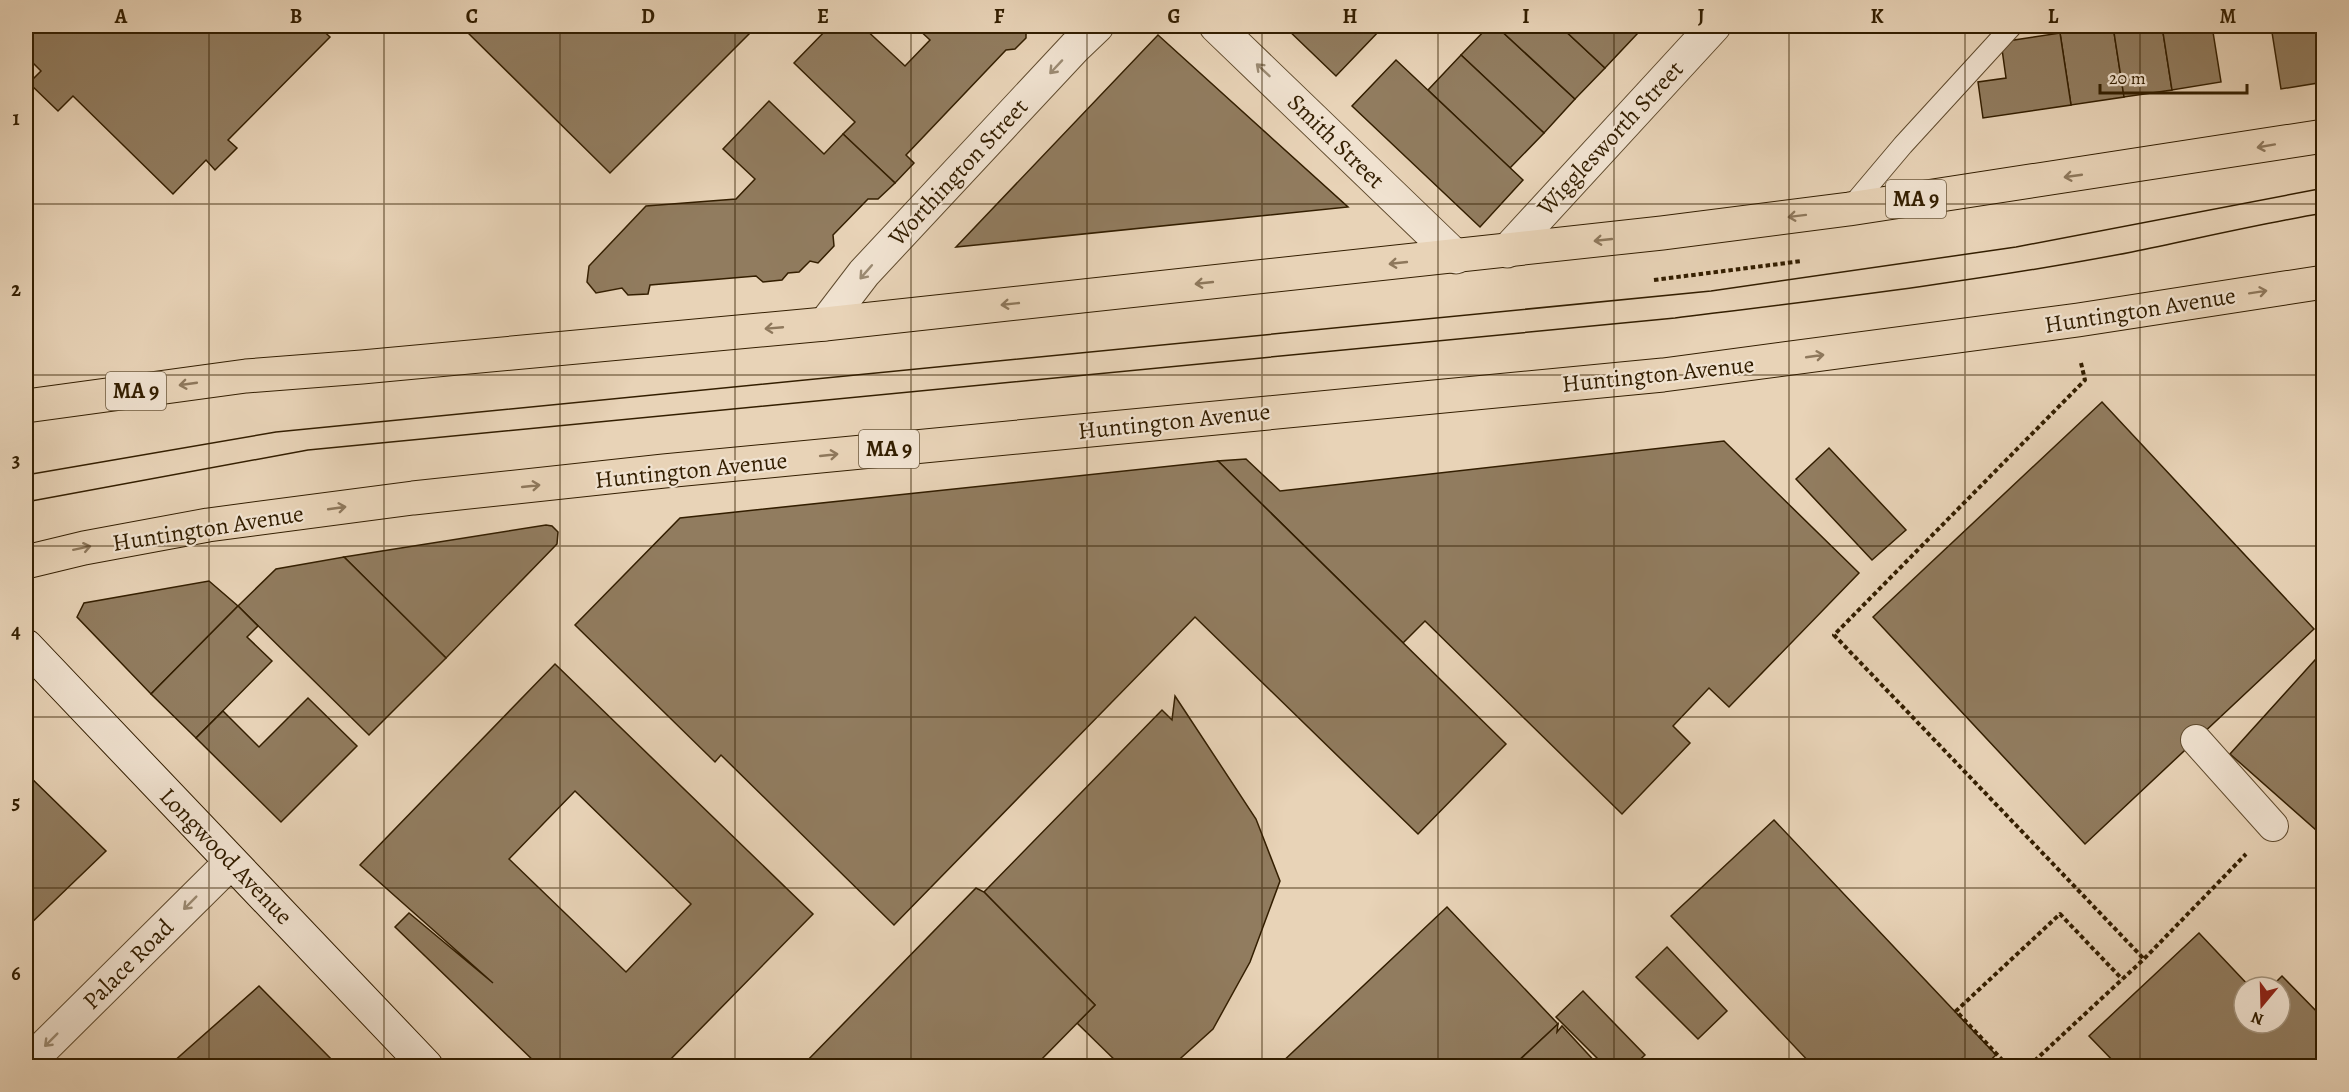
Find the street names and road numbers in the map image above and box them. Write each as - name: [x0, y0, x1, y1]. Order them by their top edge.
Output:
- street label: Wigglesworth Street: [1529, 54, 1690, 223]
- street label: Smith Street: [1280, 87, 1392, 196]
- street label: Worthington Street: [880, 91, 1035, 254]
- road number: MA 9: [1886, 180, 1946, 218]
- street label: Huntington Avenue: [2042, 279, 2238, 341]
- street label: Huntington Avenue: [1560, 348, 1756, 400]
- road number: MA 9: [106, 372, 166, 410]
- street label: Huntington Avenue: [1076, 395, 1272, 447]
- road number: MA 9: [859, 430, 919, 468]
- street label: Huntington Avenue: [593, 444, 789, 496]
- street label: Huntington Avenue: [110, 497, 306, 559]
- street label: Longwood Avenue: [152, 781, 300, 931]
- street label: Palace Road: [76, 912, 180, 1016]

